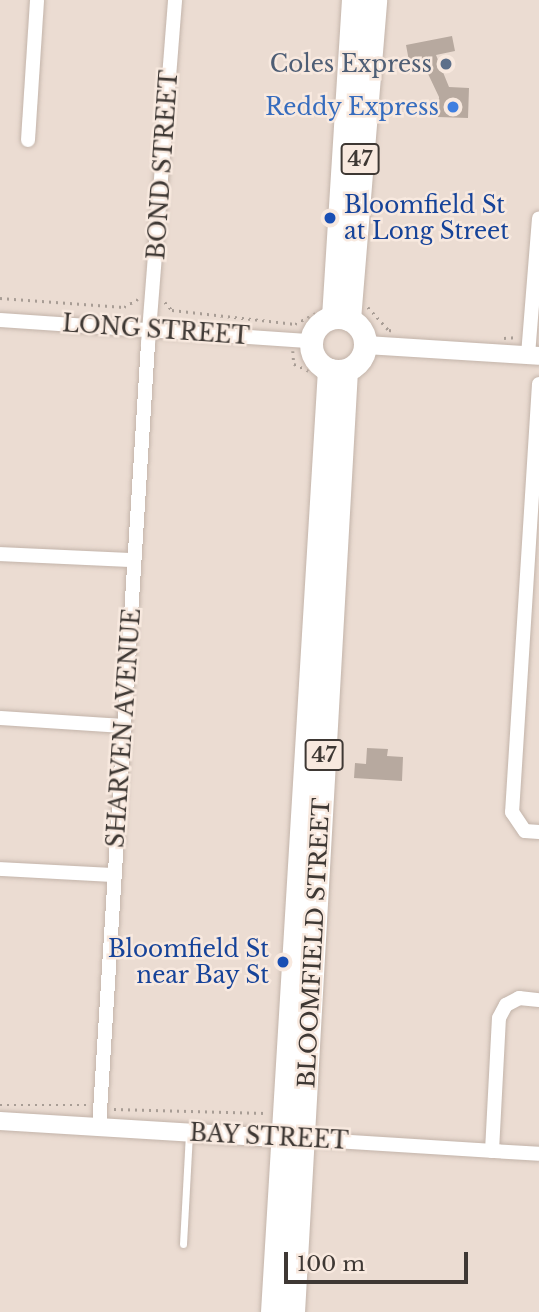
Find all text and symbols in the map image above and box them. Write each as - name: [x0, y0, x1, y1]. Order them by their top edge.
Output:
- place label: Coles Express: [270, 50, 432, 78]
- marker: Coles Express: [438, 56, 454, 72]
- street label: BOND STREET: [143, 69, 183, 261]
- place label: Reddy Express: [265, 93, 439, 121]
- marker: Reddy Express: [445, 99, 461, 115]
- road number: 47: [339, 142, 381, 176]
- place label: Bloomfield St at Long Street: [344, 191, 509, 245]
- marker: Bloomfield St at Long Street: [322, 210, 338, 226]
- street label: LONG STREET: [61, 310, 251, 350]
- street label: SHARVEN AVENUE: [102, 607, 146, 849]
- road number: 47: [303, 738, 345, 772]
- street label: BLOOMFIELD STREET: [293, 797, 335, 1089]
- place label: Bloomfield St near Bay St: [108, 935, 269, 989]
- marker: Bloomfield St near Bay St: [275, 954, 291, 970]
- street label: BAY STREET: [188, 1119, 350, 1155]
- scale bar: [287, 1238, 471, 1282]
- text: 100 m: [297, 1251, 365, 1277]

